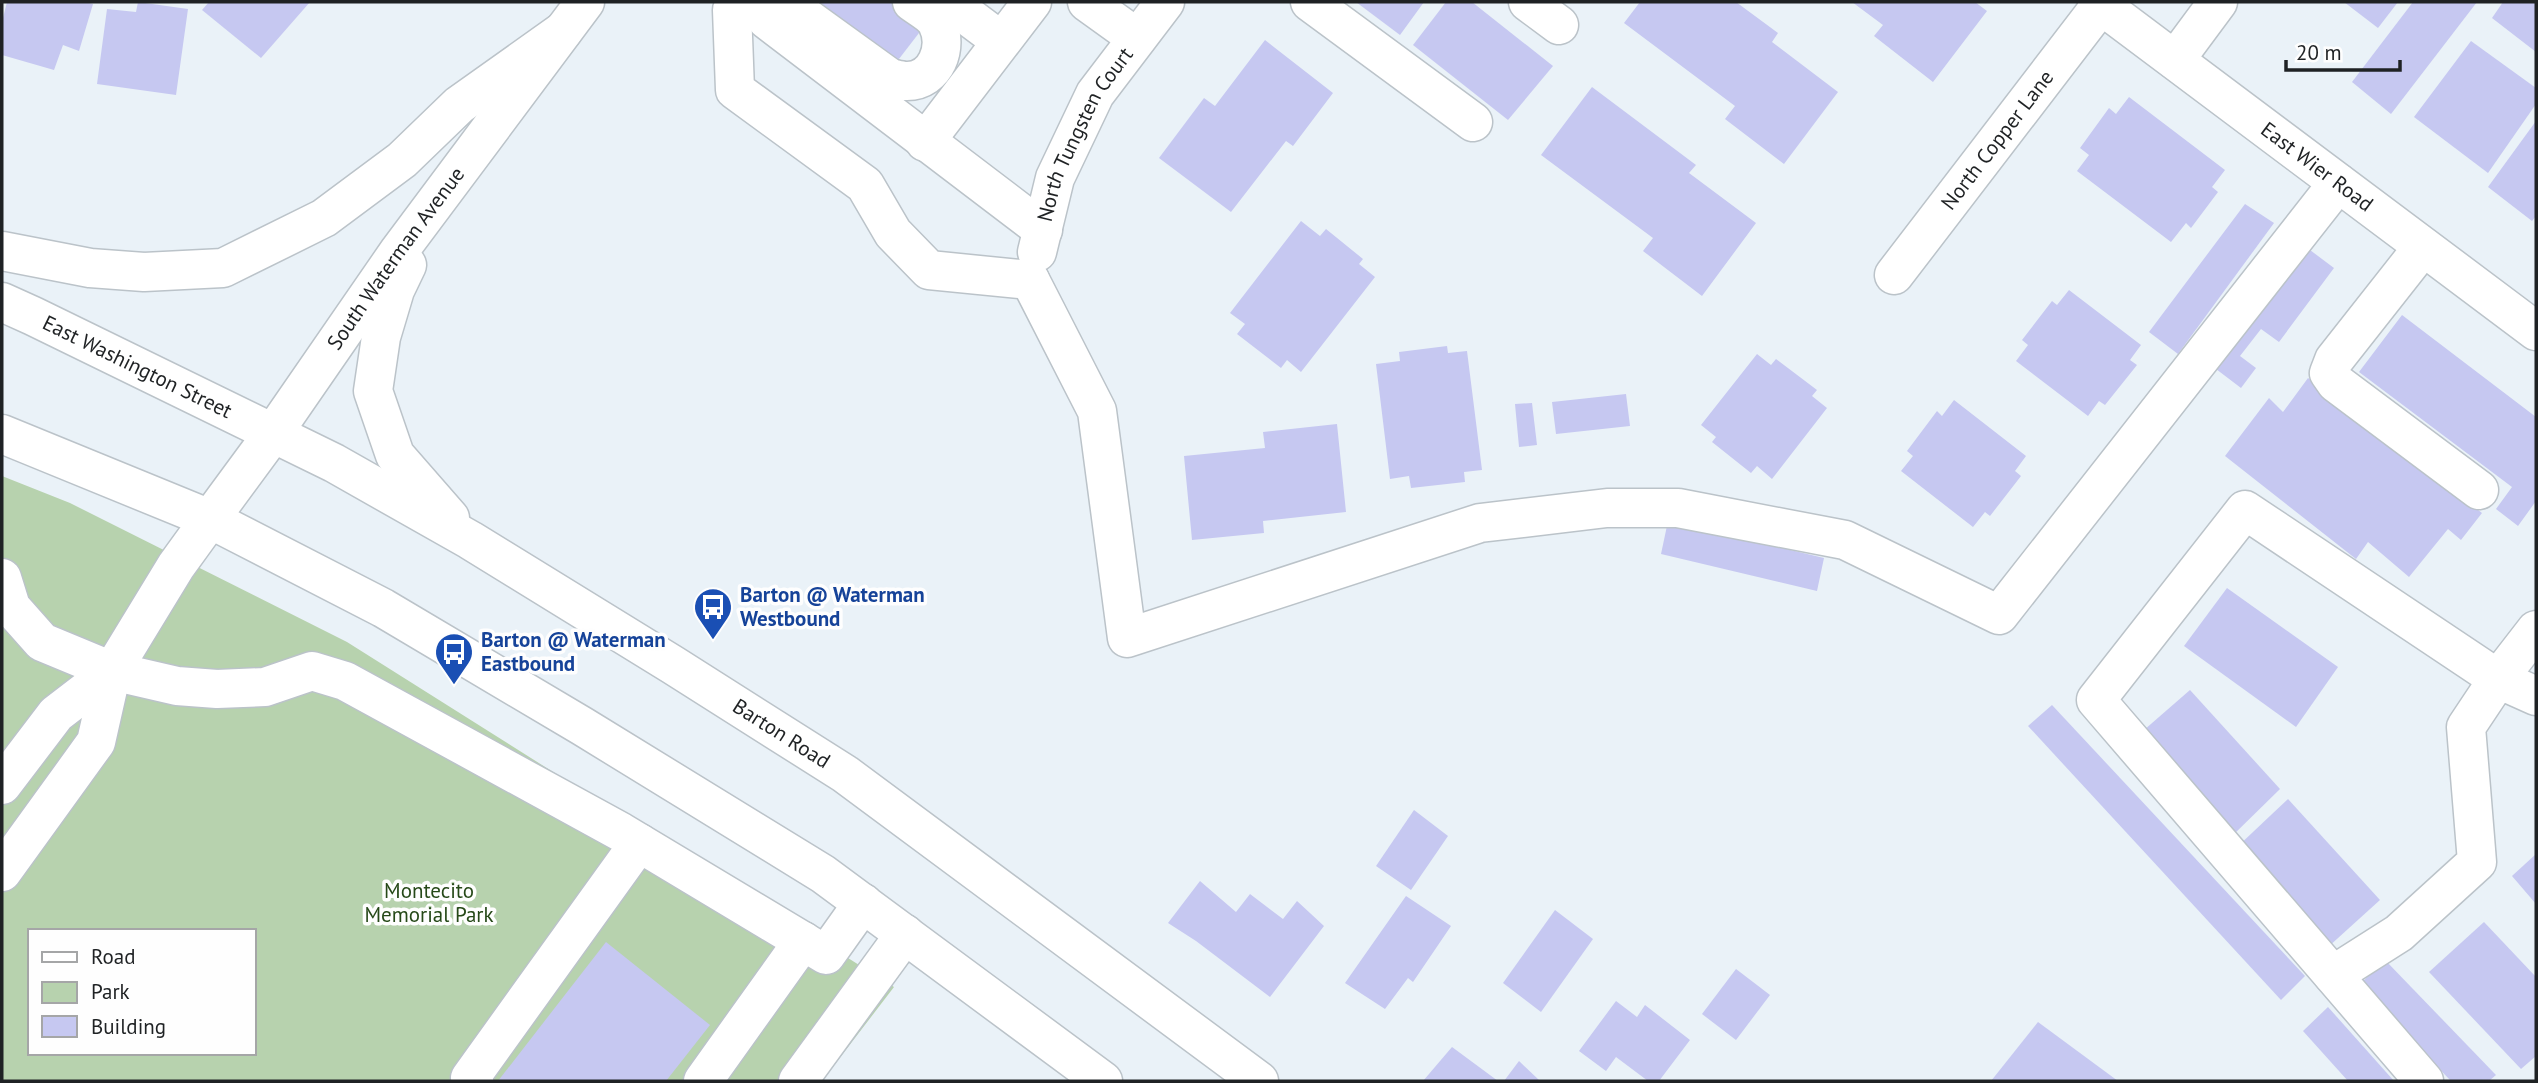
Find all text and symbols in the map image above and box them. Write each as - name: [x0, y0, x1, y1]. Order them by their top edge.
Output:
- scale bar: [2286, 28, 2400, 72]
- text: 20 m: [2296, 39, 2342, 66]
- street label: North Tungsten Court: [1031, 42, 1139, 224]
- street label: North Copper Lane: [1935, 64, 2059, 215]
- street label: East Wier Road: [2256, 116, 2379, 217]
- street label: South Waterman Avenue: [321, 161, 470, 355]
- street label: East Washington Street: [38, 309, 237, 424]
- place label: Barton @ Waterman Westbound: [740, 581, 925, 632]
- bus stop icon: Barton @ Waterman Westbound: [692, 586, 734, 641]
- place label: Barton @ Waterman Eastbound: [481, 626, 666, 677]
- bus stop icon: Barton @ Waterman Eastbound: [433, 631, 475, 686]
- street label: Barton Road: [728, 692, 835, 774]
- park label: Montecito Memorial Park: [364, 877, 494, 928]
- legend: [28, 929, 256, 1055]
- text: Road: [91, 943, 135, 970]
- text: Park: [91, 978, 130, 1005]
- text: Building: [91, 1013, 166, 1040]

